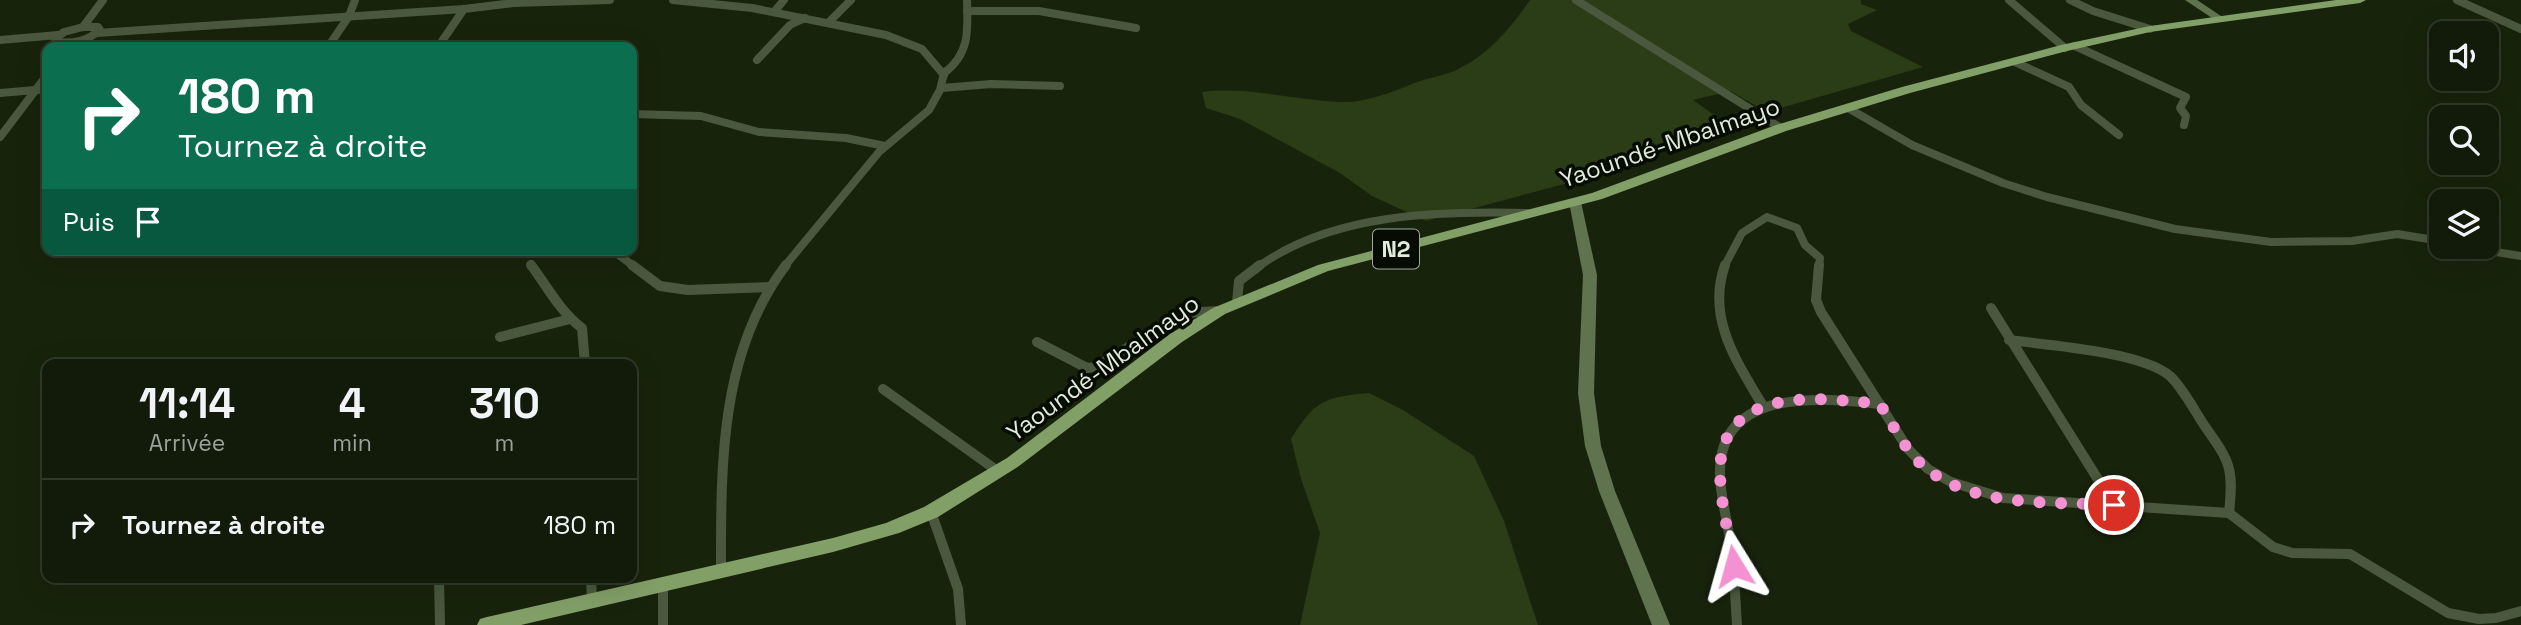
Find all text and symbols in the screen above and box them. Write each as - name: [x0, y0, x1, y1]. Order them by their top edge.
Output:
- map controls: [2429, 21, 2499, 259]
- button: sound: [2429, 21, 2499, 91]
- text: 180 m: [178, 65, 316, 127]
- icon: right: [63, 70, 154, 161]
- street label: Yaoundé-Mbalmayo: [1556, 90, 1784, 195]
- button: search: [2429, 105, 2499, 175]
- text: Tournez à droite: [178, 126, 427, 166]
- button: layers: [2429, 189, 2499, 259]
- icon: arrive: [129, 203, 167, 241]
- text: Puis: [63, 205, 115, 239]
- road number: N2: [1373, 230, 1419, 268]
- street label: Yaoundé-Mbalmayo: [1000, 287, 1205, 448]
- text: 11:14: [139, 377, 235, 430]
- text: 4: [339, 377, 365, 430]
- text: 310: [469, 377, 540, 430]
- text: Arrivée: [149, 428, 225, 458]
- text: min: [332, 428, 372, 458]
- text: m: [495, 428, 514, 458]
- pin: [2084, 475, 2144, 535]
- icon: arrive: [2095, 486, 2133, 524]
- icon: right: [63, 506, 101, 544]
- text: Tournez à droite: [122, 508, 325, 542]
- text: 180 m: [543, 508, 616, 542]
- position arrow: [1697, 529, 1771, 603]

